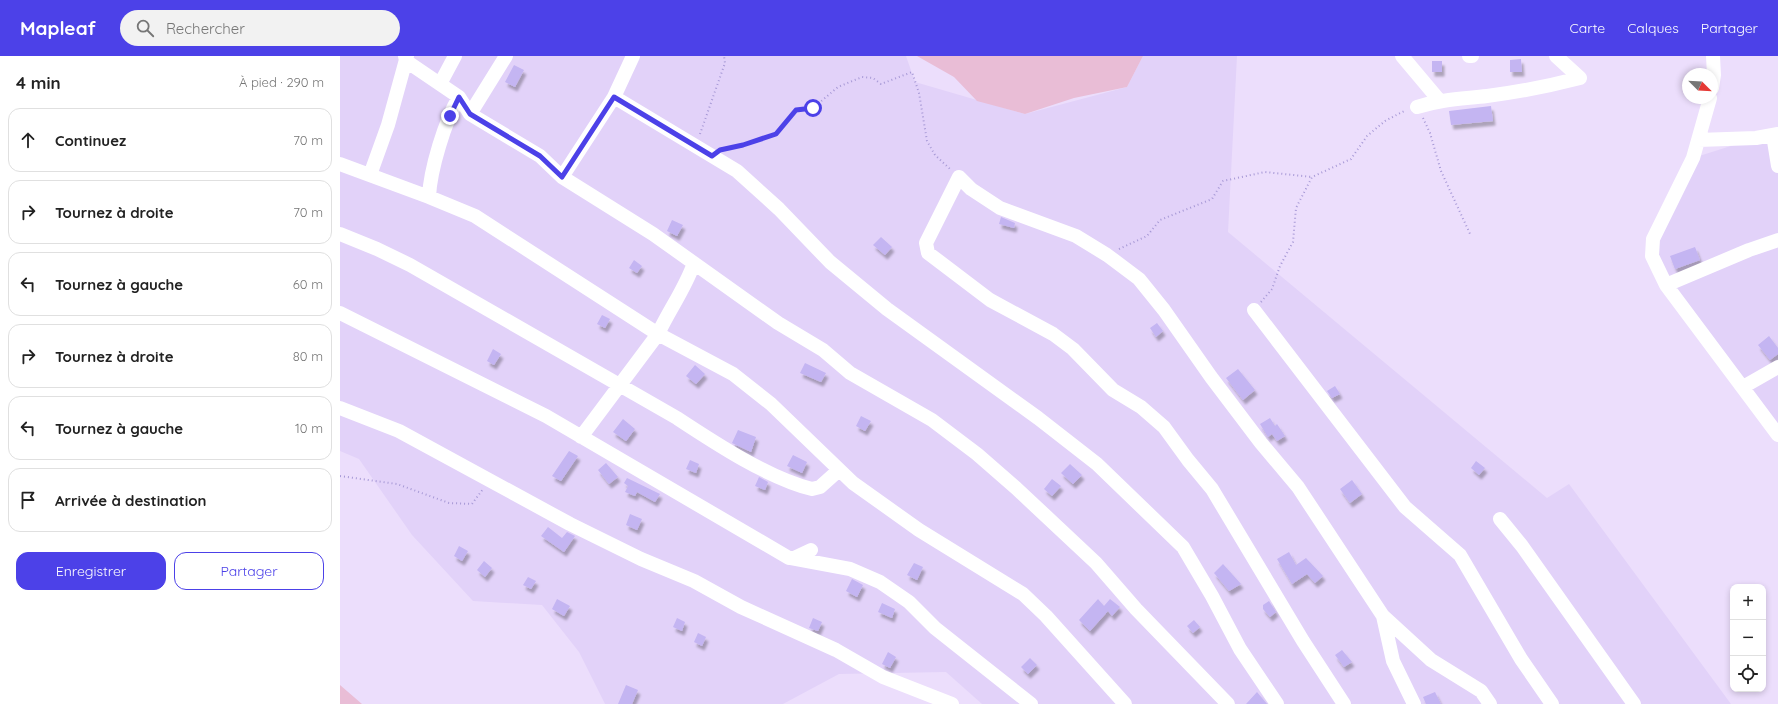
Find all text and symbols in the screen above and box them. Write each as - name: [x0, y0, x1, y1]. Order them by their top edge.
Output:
- search box: [120, 10, 400, 46]
- text: Mapleaf: [20, 16, 96, 40]
- icon: search: [134, 17, 156, 39]
- text: Rechercher: [166, 19, 245, 38]
- text: Carte: [1570, 19, 1605, 37]
- text: Calques: [1627, 19, 1679, 37]
- text: Partager: [1701, 19, 1758, 37]
- north arrow: [1682, 68, 1718, 104]
- text: 4 min: [16, 72, 61, 93]
- text: À pied · 290 m: [239, 74, 324, 90]
- route start: [804, 99, 822, 117]
- route end: [441, 107, 459, 125]
- icon: ahead: [17, 129, 39, 151]
- text: Continuez: [55, 131, 126, 150]
- text: 70 m: [293, 132, 323, 148]
- icon: right: [17, 201, 39, 223]
- text: Tournez à droite: [55, 203, 174, 222]
- text: 70 m: [293, 204, 323, 220]
- icon: left: [17, 273, 39, 295]
- text: Tournez à gauche: [55, 275, 183, 294]
- text: 60 m: [293, 276, 323, 292]
- icon: right: [17, 345, 39, 367]
- text: Tournez à droite: [55, 347, 174, 366]
- text: 80 m: [293, 348, 323, 364]
- icon: left: [17, 417, 39, 439]
- text: Tournez à gauche: [55, 419, 183, 438]
- text: 10 m: [295, 420, 323, 436]
- icon: arrive: [17, 489, 39, 511]
- text: Arrivée à destination: [55, 491, 207, 510]
- button: Enregistrer: [16, 552, 166, 590]
- button: Partager: [174, 552, 324, 590]
- map controls: [1730, 584, 1766, 692]
- button: +: [1730, 584, 1766, 620]
- button: −: [1730, 620, 1766, 656]
- button: locate: [1730, 656, 1766, 692]

